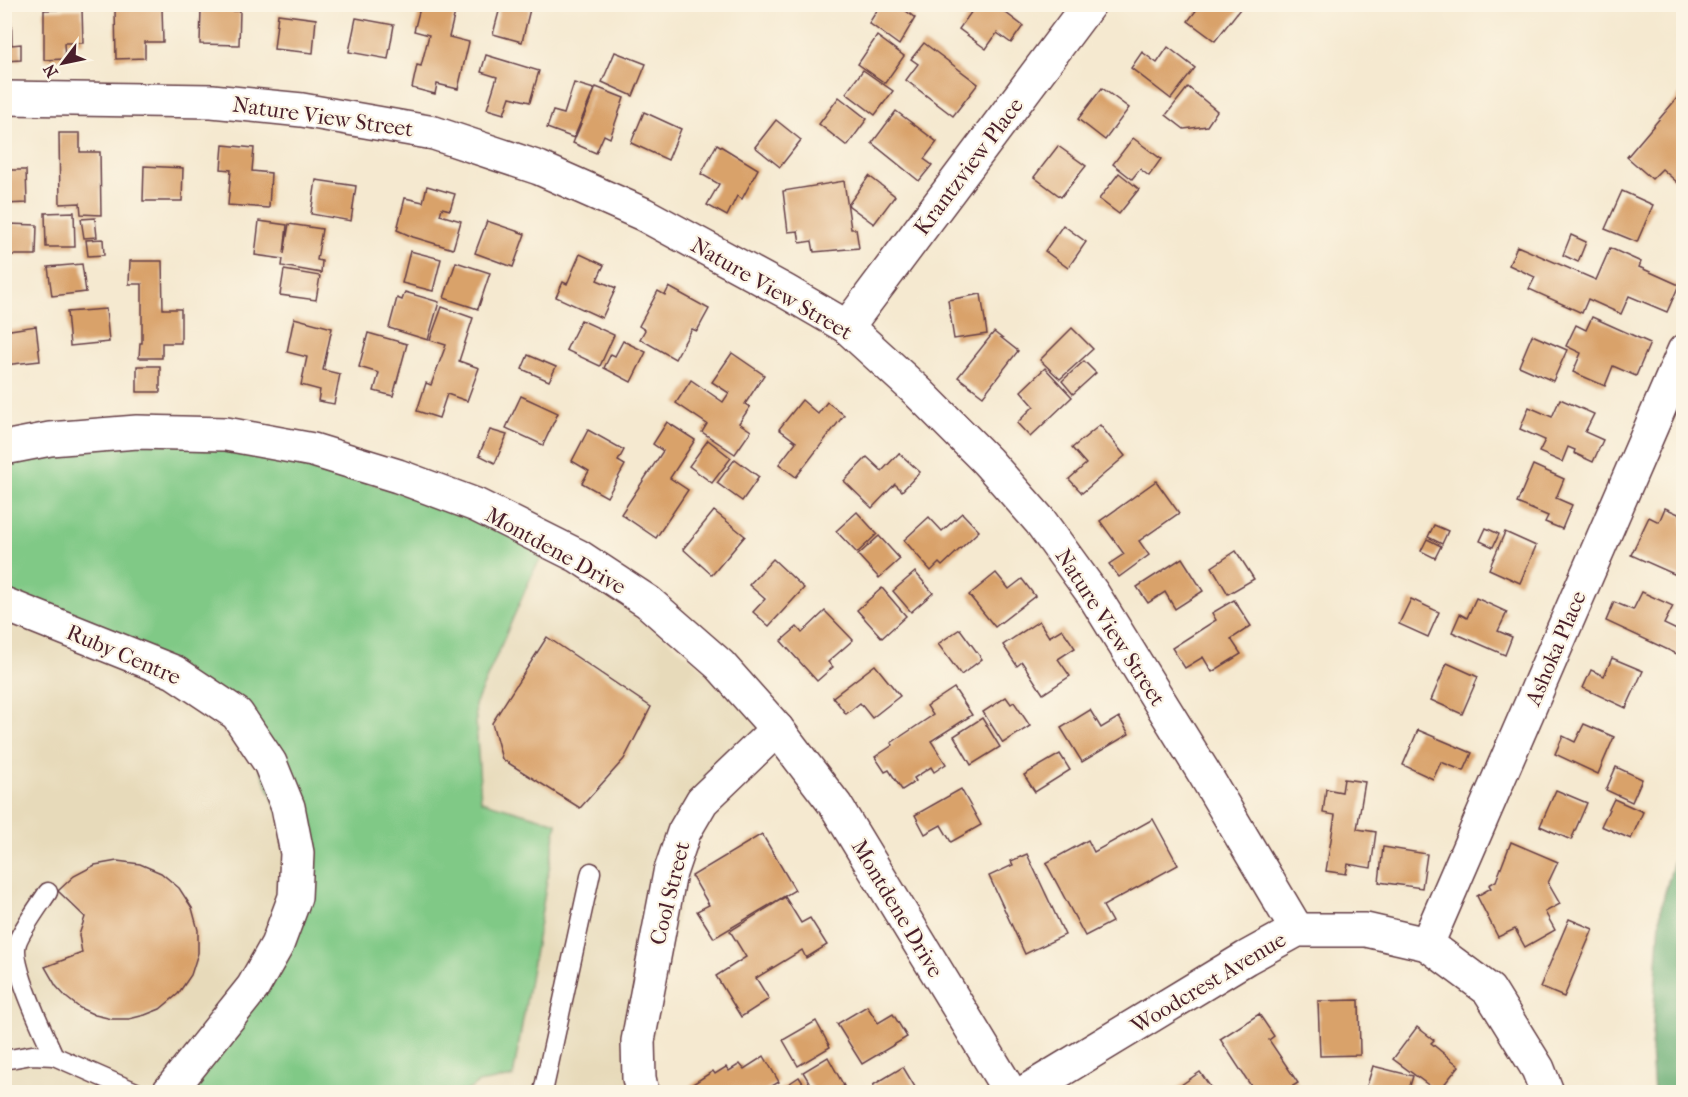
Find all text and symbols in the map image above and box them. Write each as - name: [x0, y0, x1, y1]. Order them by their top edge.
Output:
- north arrow: [33, 33, 93, 93]
- text: N: [39, 60, 62, 81]
- street label: Nature View Street: [231, 91, 415, 143]
- street label: Krantzview Place: [909, 93, 1029, 240]
- street label: Nature View Street: [686, 232, 857, 346]
- street label: Montdene Drive: [481, 502, 630, 600]
- street label: Nature View Street: [1050, 544, 1171, 711]
- street label: Ashoka Place: [1520, 587, 1592, 710]
- street label: Ruby Centre: [63, 619, 185, 691]
- street label: Montdene Drive: [846, 835, 949, 982]
- street label: Cool Street: [645, 839, 695, 948]
- street label: Woodcrest Avenue: [1126, 926, 1291, 1040]

